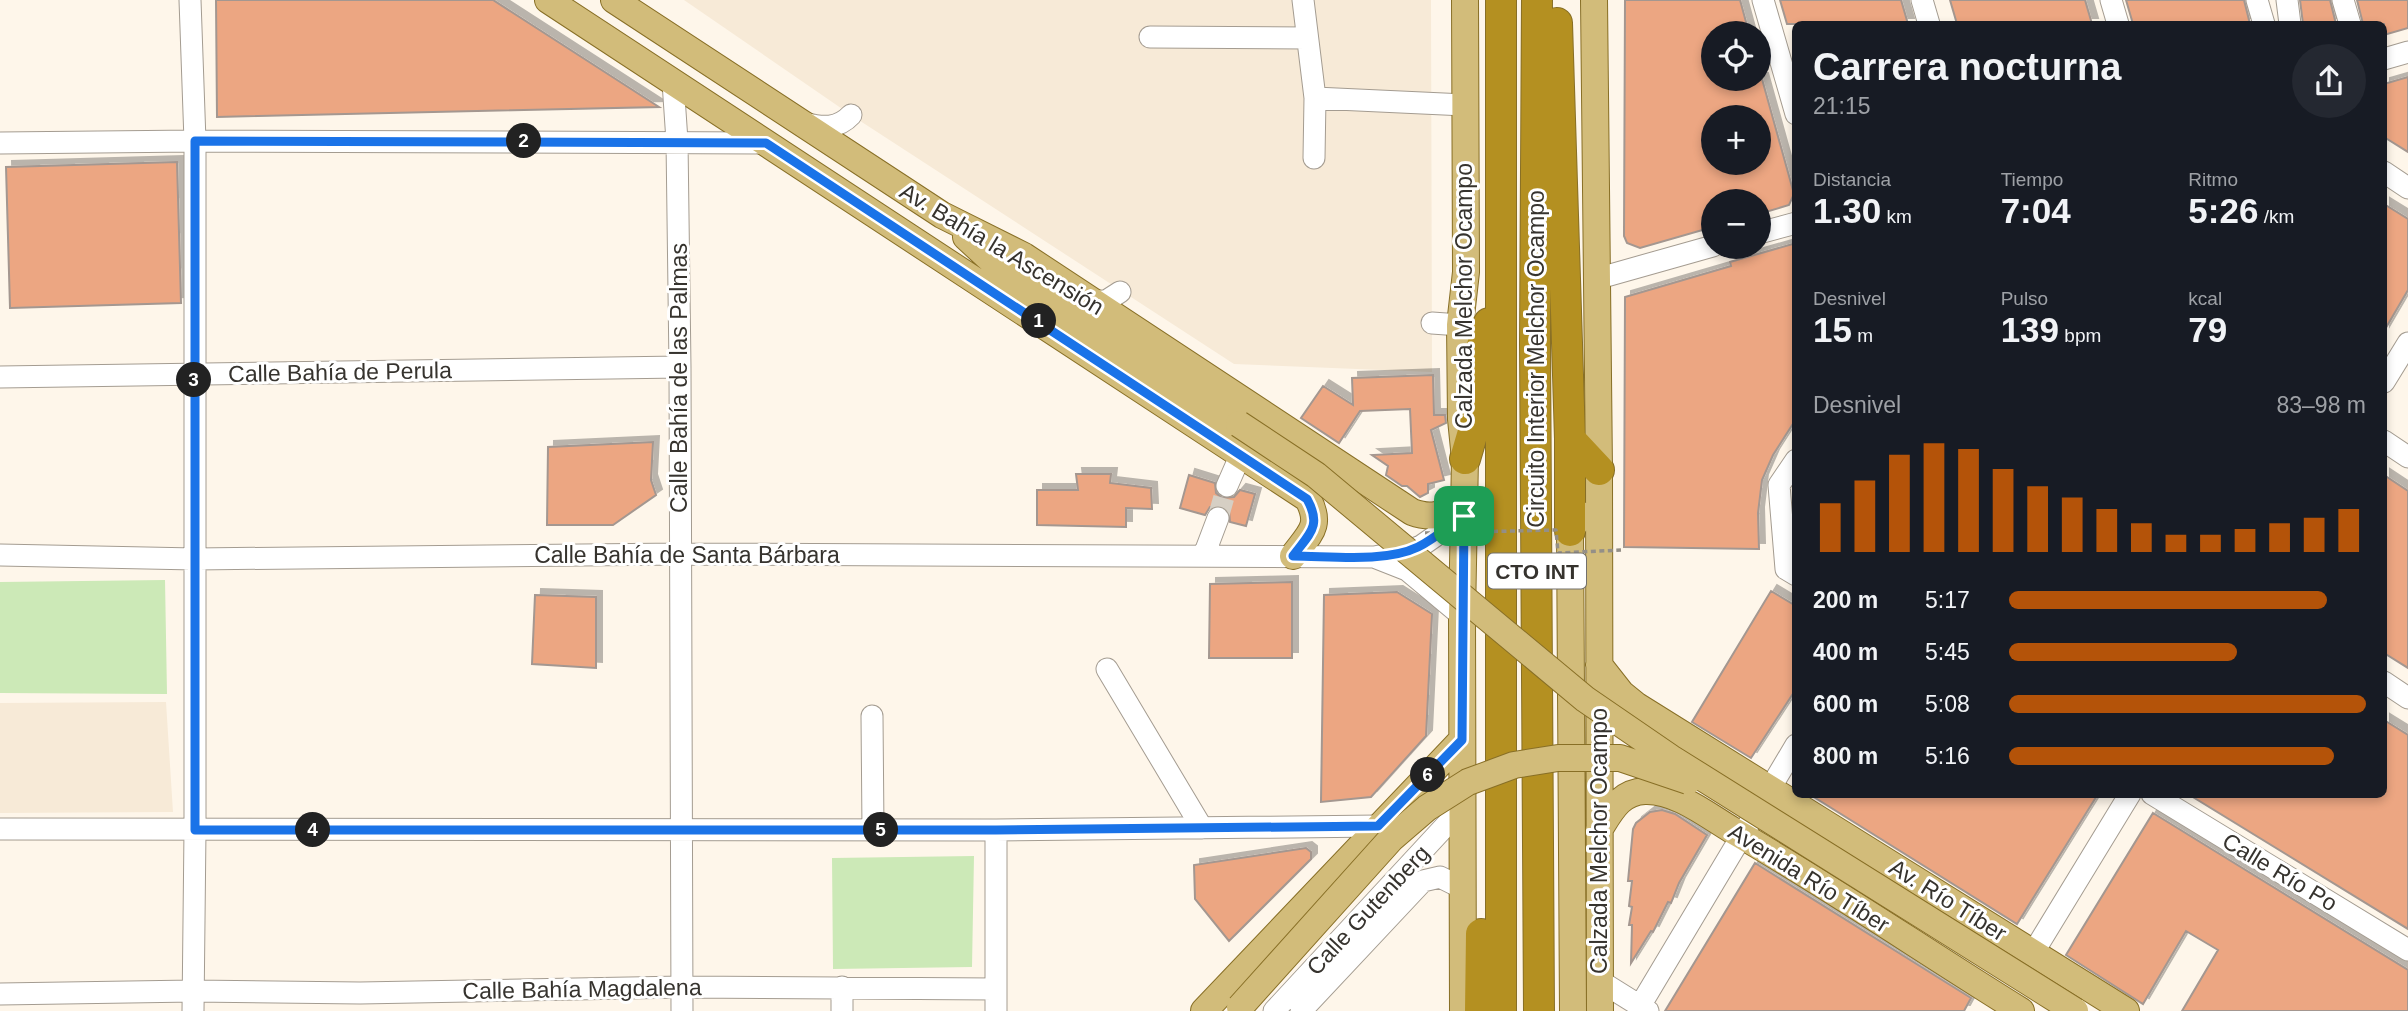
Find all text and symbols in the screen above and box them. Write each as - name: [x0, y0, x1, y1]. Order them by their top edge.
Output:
- map controls: [1701, 21, 1771, 259]
- button: locate: [1701, 21, 1771, 91]
- button: share: [2292, 44, 2366, 118]
- text: Carrera nocturna: [1813, 46, 2121, 88]
- text: 21:15: [1813, 93, 1871, 119]
- button: +: [1701, 105, 1771, 175]
- pin: 2: [506, 124, 542, 158]
- text: 2: [518, 130, 529, 151]
- street label: Calzada Melchor Ocampo: [1451, 163, 1477, 429]
- text: Distancia: [1813, 169, 1891, 190]
- text: Tiempo: [2001, 169, 2063, 190]
- text: Ritmo: [2188, 169, 2238, 190]
- street label: Av. Bahía la Ascensión: [895, 178, 1109, 320]
- button: −: [1701, 189, 1771, 259]
- street label: Circuito Interior Melchor Ocampo: [1523, 190, 1549, 528]
- text: 1.30: [1813, 191, 1881, 230]
- text: 7:04: [2001, 191, 2071, 230]
- text: 5:26: [2188, 191, 2258, 230]
- text: km: [1881, 206, 1912, 227]
- text: /km: [2258, 206, 2294, 227]
- street label: Calle Bahía de las Palmas: [666, 243, 692, 513]
- text: Desnivel: [1813, 288, 1886, 309]
- text: Pulso: [2001, 288, 2048, 309]
- text: kcal: [2188, 288, 2222, 309]
- pin: 1: [1021, 304, 1056, 338]
- text: 1: [1033, 310, 1044, 331]
- text: 15: [1813, 310, 1852, 349]
- text: 139: [2001, 310, 2059, 349]
- text: 79: [2188, 310, 2227, 349]
- text: m: [1852, 325, 1873, 346]
- text: bpm: [2059, 325, 2101, 346]
- street label: Calle Bahía de Perula: [228, 357, 452, 387]
- pin: 3: [176, 362, 212, 398]
- text: 3: [188, 369, 199, 390]
- text: Desnivel: [1813, 392, 1901, 418]
- text: 83–98 m: [2276, 392, 2366, 418]
- pin: [1434, 486, 1494, 546]
- icon: arrive: [1445, 497, 1483, 535]
- street label: Calle Bahía de Santa Bárbara: [534, 542, 840, 568]
- road number: CTO INT: [1488, 554, 1586, 588]
- text: 200 m: [1813, 587, 1878, 613]
- text: 5:17: [1925, 587, 1970, 613]
- text: 400 m: [1813, 639, 1878, 665]
- text: 5:45: [1925, 639, 1970, 665]
- text: 600 m: [1813, 691, 1878, 717]
- text: 5:08: [1925, 691, 1970, 717]
- street label: Calzada Melchor Ocampo: [1586, 708, 1612, 974]
- text: 800 m: [1813, 743, 1878, 769]
- text: 5:16: [1925, 743, 1970, 769]
- pin: 6: [1410, 758, 1446, 792]
- text: 6: [1422, 764, 1433, 785]
- pin: 4: [296, 812, 330, 848]
- pin: 5: [864, 812, 898, 848]
- street label: Avenida Río Tíber: [1724, 818, 1894, 938]
- text: 4: [307, 819, 318, 840]
- text: 5: [875, 819, 886, 840]
- street label: Calle Río Po: [2218, 828, 2342, 916]
- street label: Calle Gutenberg: [1301, 840, 1435, 980]
- street label: Av. Río Tíber: [1885, 854, 2012, 946]
- street label: Calle Bahía Magdalena: [462, 974, 702, 1004]

